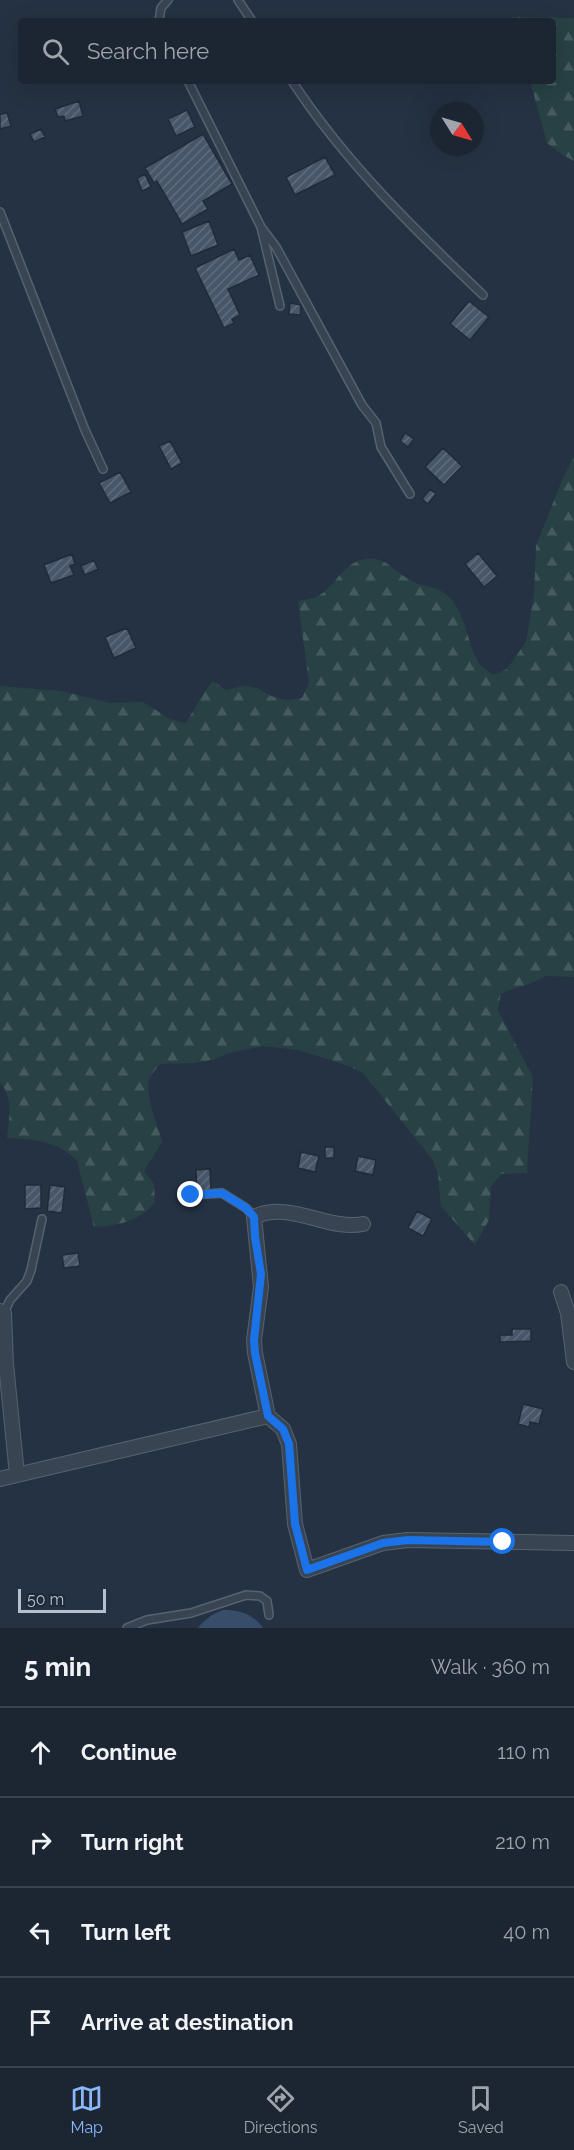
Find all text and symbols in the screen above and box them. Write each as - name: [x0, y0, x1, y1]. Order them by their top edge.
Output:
- search box: [18, 18, 556, 84]
- icon: search: [39, 35, 72, 68]
- text: Search here: [87, 38, 209, 64]
- north arrow: [430, 102, 484, 156]
- route end: [177, 1181, 203, 1207]
- route start: [489, 1528, 515, 1554]
- scale bar: [18, 1586, 106, 1614]
- text: 50 m: [27, 1590, 64, 1609]
- text: 5 min: [24, 1652, 91, 1682]
- text: Walk · 360 m: [431, 1655, 550, 1679]
- icon: ahead: [24, 1736, 57, 1769]
- text: Continue: [81, 1739, 177, 1765]
- text: 110 m: [497, 1740, 550, 1764]
- icon: right: [24, 1826, 57, 1859]
- text: Turn right: [81, 1829, 184, 1855]
- text: 210 m: [495, 1830, 550, 1854]
- icon: left: [24, 1916, 57, 1949]
- text: Turn left: [81, 1919, 171, 1945]
- text: 40 m: [503, 1920, 550, 1944]
- icon: arrive: [24, 2006, 57, 2039]
- text: Arrive at destination: [81, 2009, 294, 2035]
- tab: Map: [70, 2082, 103, 2137]
- tab: Directions: [244, 2082, 318, 2137]
- tab: Saved: [458, 2082, 504, 2137]

